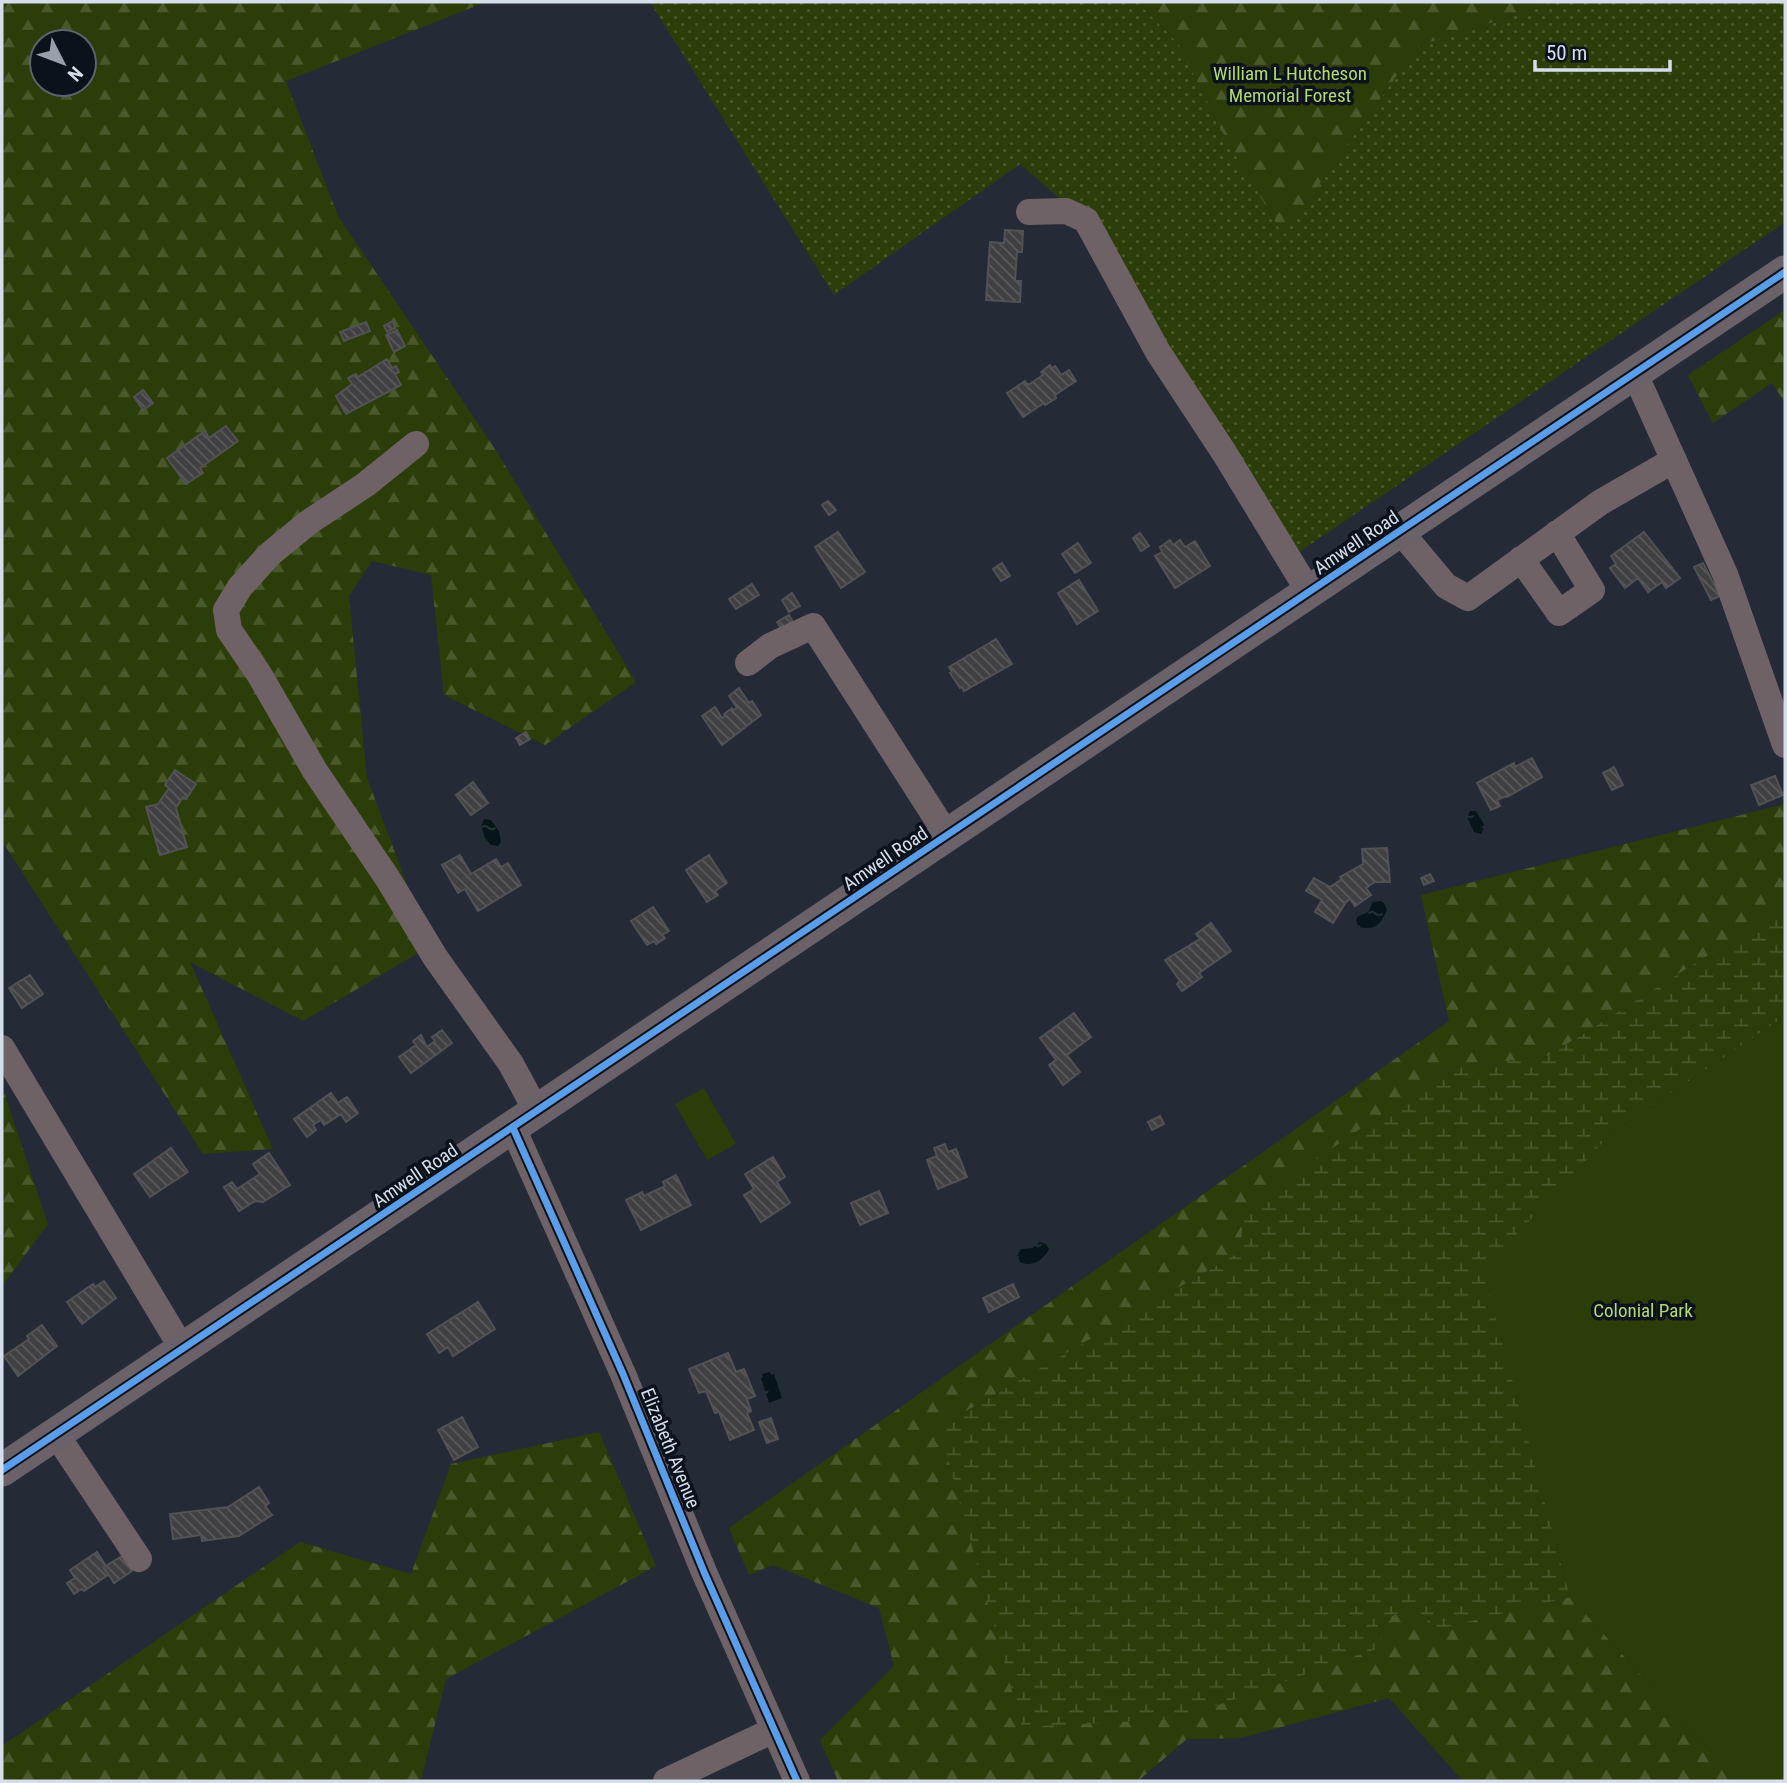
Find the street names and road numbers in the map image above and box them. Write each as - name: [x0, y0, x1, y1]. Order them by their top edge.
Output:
- street label: Amwell Road: [1309, 506, 1403, 579]
- street label: Amwell Road: [838, 822, 932, 895]
- street label: Amwell Road: [368, 1139, 462, 1212]
- street label: Elizabeth Avenue: [636, 1385, 705, 1512]

